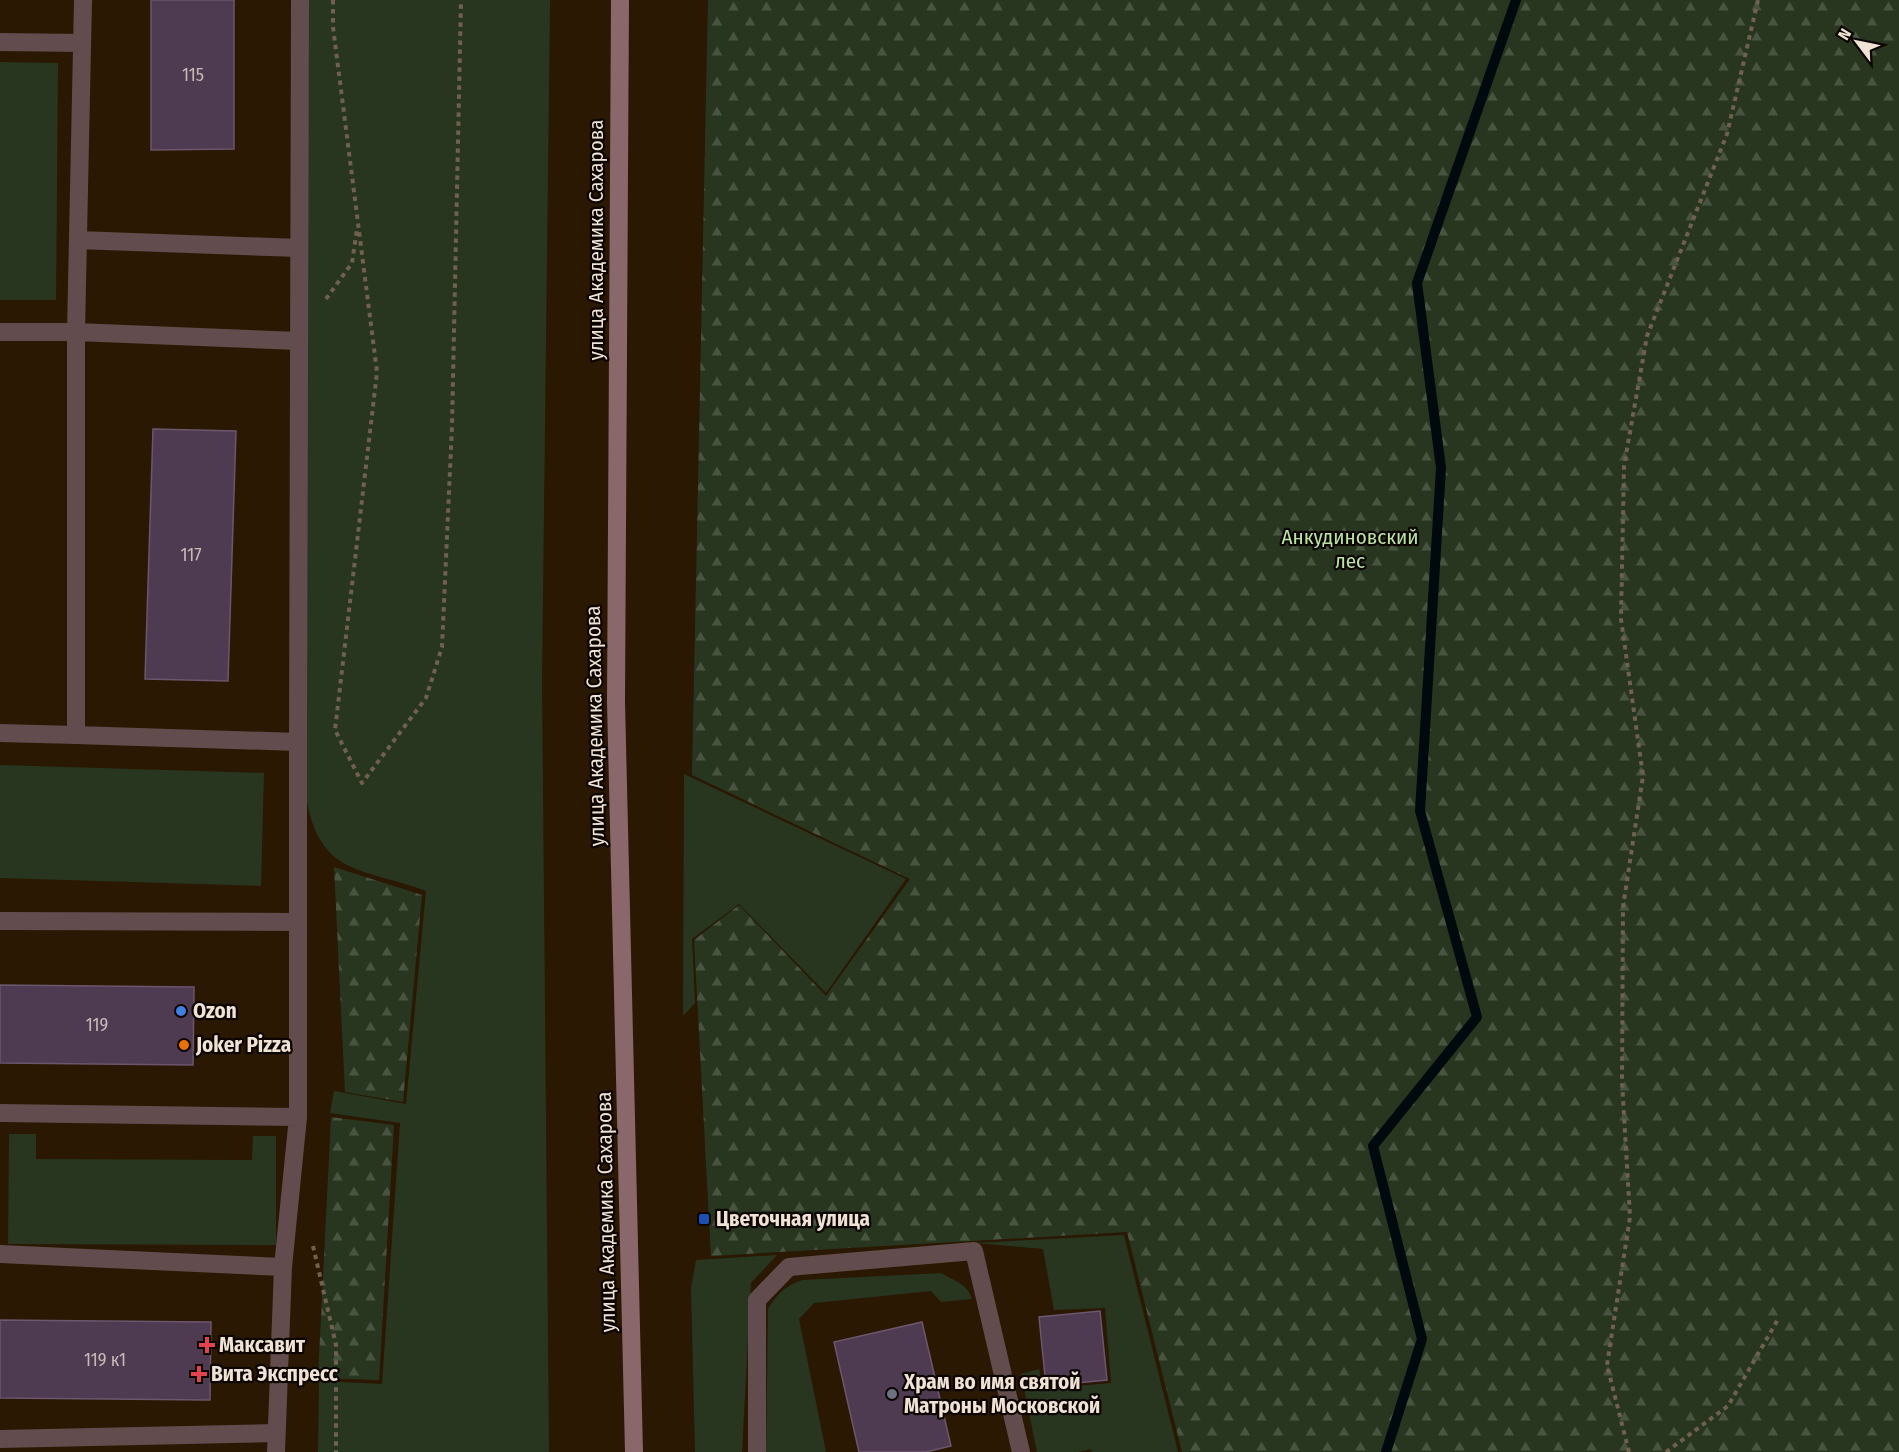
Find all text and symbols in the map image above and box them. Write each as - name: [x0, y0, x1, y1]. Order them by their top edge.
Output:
- north arrow: [1827, 12, 1887, 72]
- text: N: [1834, 25, 1855, 43]
- house number: 115: [182, 64, 204, 86]
- street label: улица Академика Сахарова: [583, 120, 609, 360]
- park label: Анкудиновский лес: [1281, 524, 1419, 574]
- house number: 117: [180, 544, 202, 566]
- street label: улица Академика Сахарова: [580, 605, 610, 847]
- place label: Ozon: [193, 998, 237, 1024]
- marker: Ozon: [174, 1004, 188, 1018]
- house number: 119: [86, 1014, 108, 1036]
- place label: Joker Pizza: [195, 1032, 291, 1058]
- marker: Joker Pizza: [177, 1038, 191, 1052]
- street label: улица Академика Сахарова: [591, 1091, 621, 1333]
- place label: Цветочная улица: [716, 1206, 870, 1232]
- marker: Цветочная улица: [697, 1212, 711, 1226]
- place label: Максавит: [219, 1332, 306, 1358]
- marker: Максавит: [200, 1338, 214, 1352]
- house number: 119 к1: [84, 1349, 126, 1371]
- place label: Вита Экспресс: [211, 1361, 339, 1387]
- marker: Вита Экспресс: [192, 1367, 206, 1381]
- place label: Храм во имя святой Матроны Московской: [903, 1369, 1100, 1419]
- marker: Храм во имя святой Матроны Московской: [885, 1387, 899, 1401]

